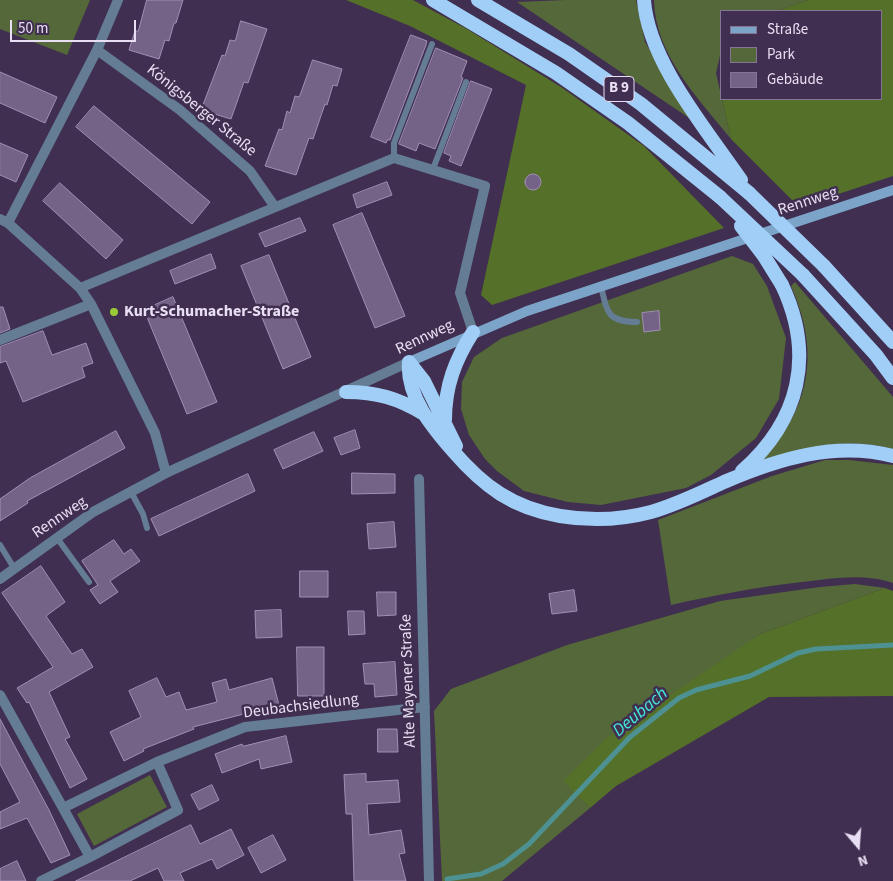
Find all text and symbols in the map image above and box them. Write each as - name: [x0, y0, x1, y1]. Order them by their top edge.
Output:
- scale bar: [12, 10, 139, 42]
- legend: [720, 10, 883, 100]
- text: 50 m: [18, 18, 48, 39]
- text: Straße: [767, 19, 808, 40]
- text: Park: [767, 44, 795, 65]
- street label: Königsberger Straße: [142, 61, 260, 161]
- text: Gebäude: [767, 69, 823, 90]
- road number: B 9: [604, 76, 634, 102]
- street label: Rennweg: [776, 183, 840, 221]
- place label: Kurt-Schumacher-Straße: [124, 302, 299, 322]
- marker: Kurt-Schumacher-Straße: [108, 306, 120, 318]
- street label: Rennweg: [393, 316, 457, 360]
- street label: Rennweg: [29, 493, 91, 543]
- street label: Alte Mayener Straße: [397, 614, 421, 748]
- water label: Deubach: [609, 684, 673, 742]
- street label: Deubachsiedlung: [242, 690, 360, 724]
- north arrow: [833, 821, 883, 871]
- text: N: [855, 849, 870, 871]

